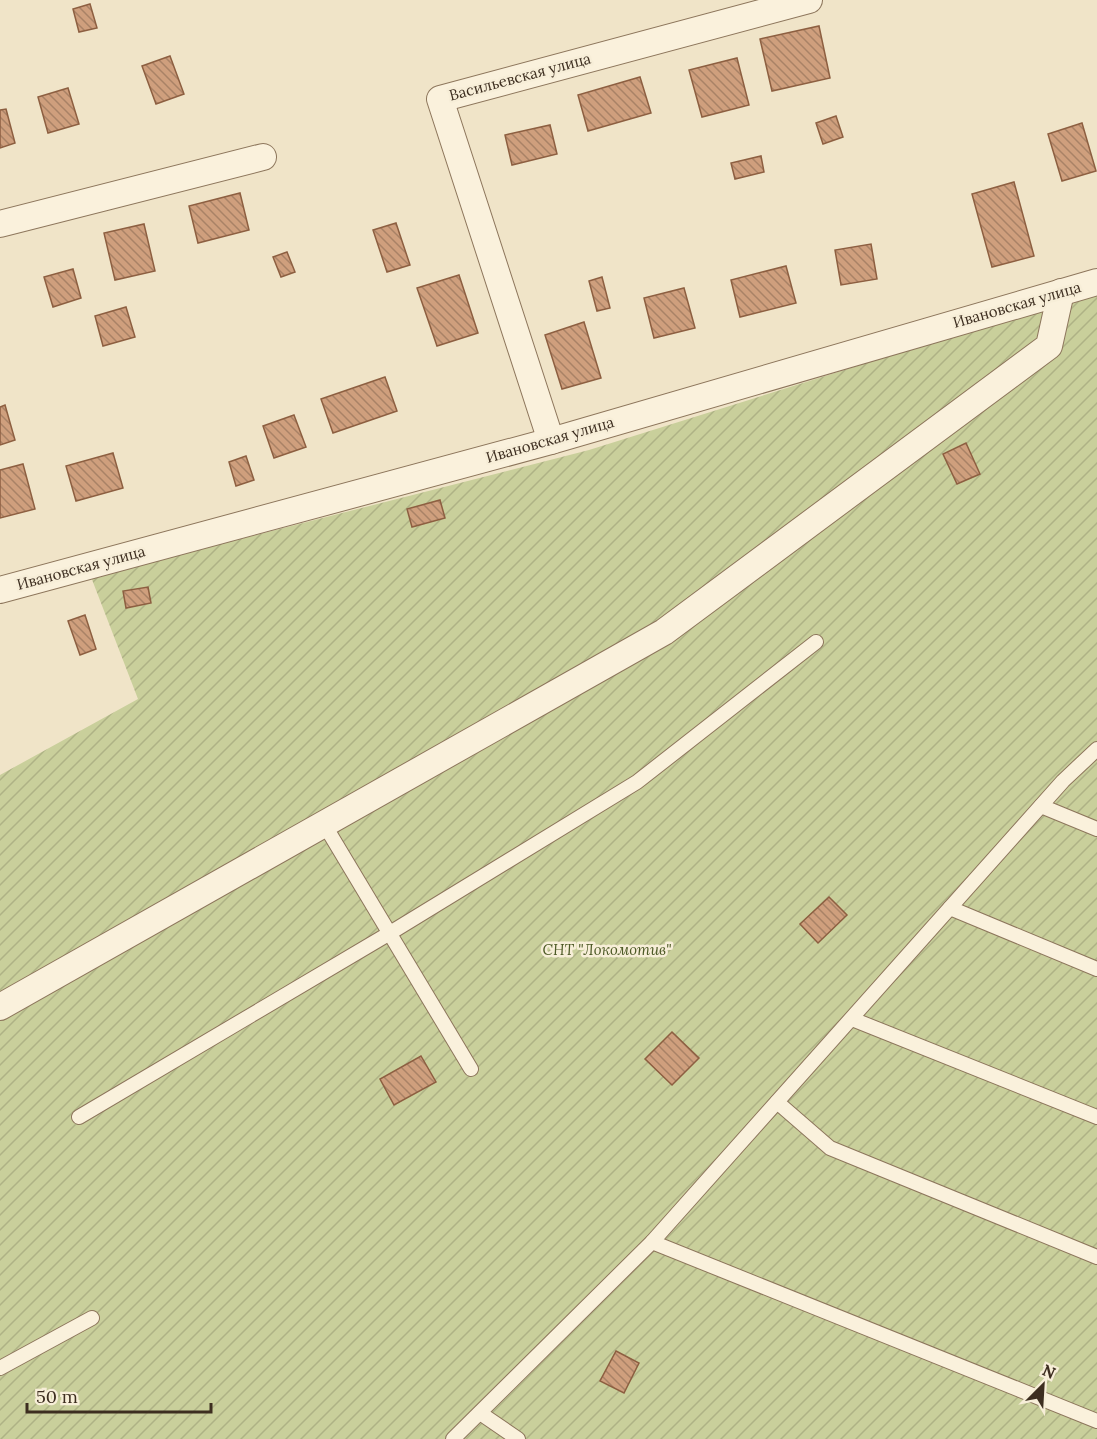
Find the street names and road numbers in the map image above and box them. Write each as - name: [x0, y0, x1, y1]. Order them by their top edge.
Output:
- street label: Васильевская улица: [447, 48, 593, 105]
- street label: Ивановская улица: [951, 277, 1083, 332]
- street label: Ивановская улица: [484, 412, 616, 467]
- street label: Ивановская улица: [15, 541, 147, 594]

